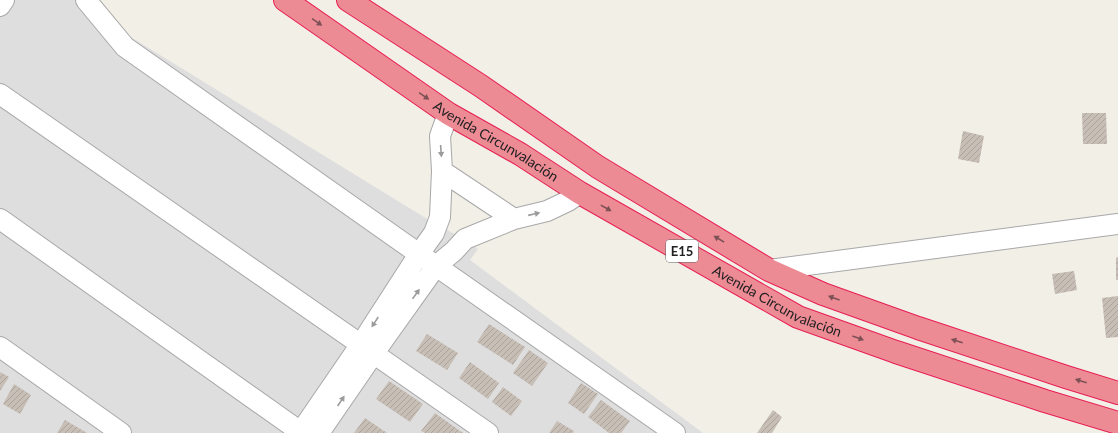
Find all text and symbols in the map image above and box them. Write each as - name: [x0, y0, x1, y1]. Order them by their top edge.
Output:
- one-way arrow: [312, 18, 322, 26]
- one-way arrow: [419, 92, 429, 100]
- street label: Avenida Circunvalación: [430, 97, 562, 185]
- one-way arrow: [437, 145, 444, 157]
- one-way arrow: [600, 205, 612, 211]
- one-way arrow: [528, 211, 540, 217]
- one-way arrow: [713, 236, 725, 243]
- road number: E15: [666, 240, 698, 262]
- street label: Avenida Circunvalación: [710, 261, 844, 340]
- one-way arrow: [412, 289, 420, 300]
- one-way arrow: [828, 294, 840, 300]
- one-way arrow: [371, 317, 379, 327]
- one-way arrow: [852, 335, 864, 341]
- one-way arrow: [951, 337, 963, 343]
- one-way arrow: [1074, 378, 1086, 384]
- one-way arrow: [337, 396, 345, 406]

